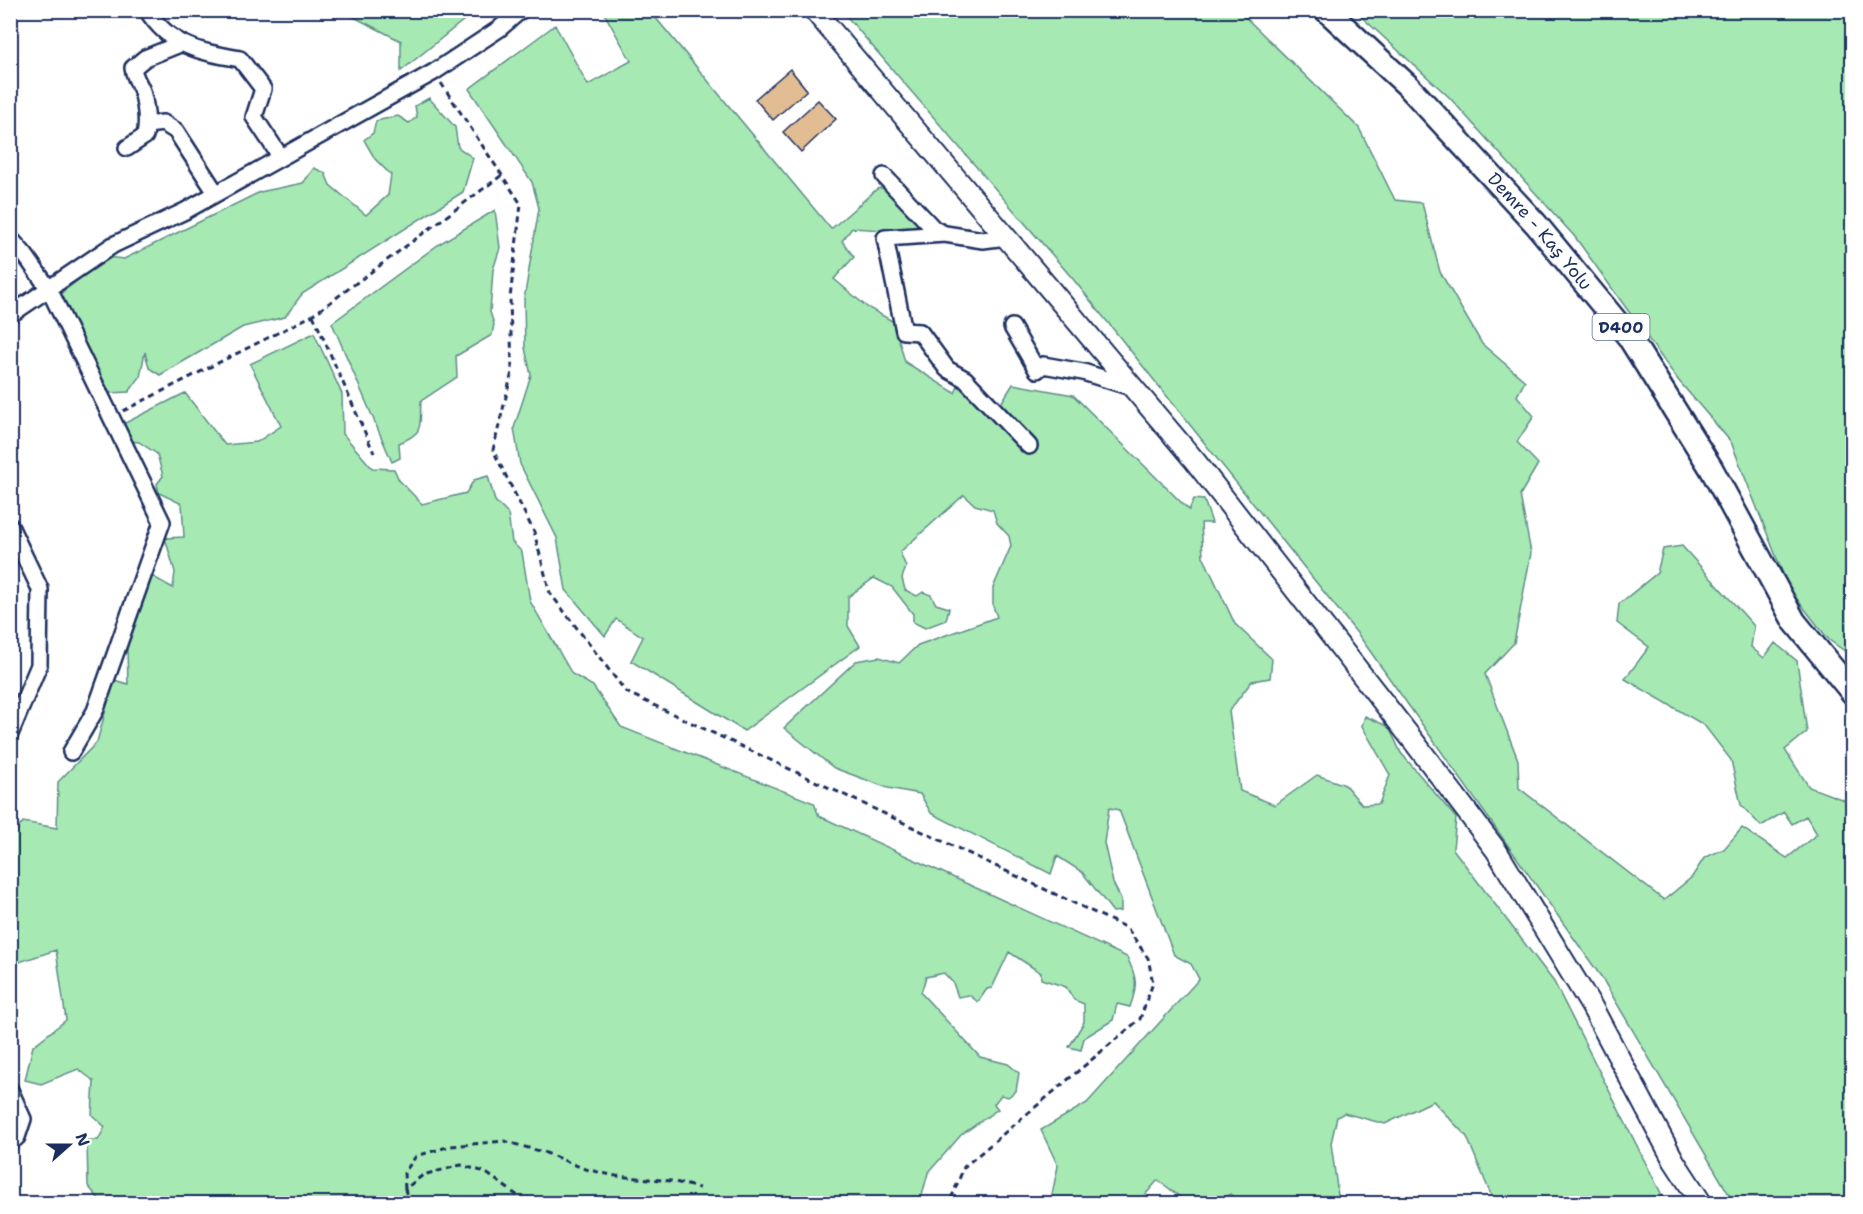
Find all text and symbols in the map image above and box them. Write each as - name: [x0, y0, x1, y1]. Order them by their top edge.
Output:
- street label: Demre - Kaş Yolu: [1482, 167, 1598, 295]
- road number: D400: [1592, 314, 1650, 340]
- north arrow: [39, 1115, 99, 1175]
- text: N: [70, 1130, 95, 1149]

